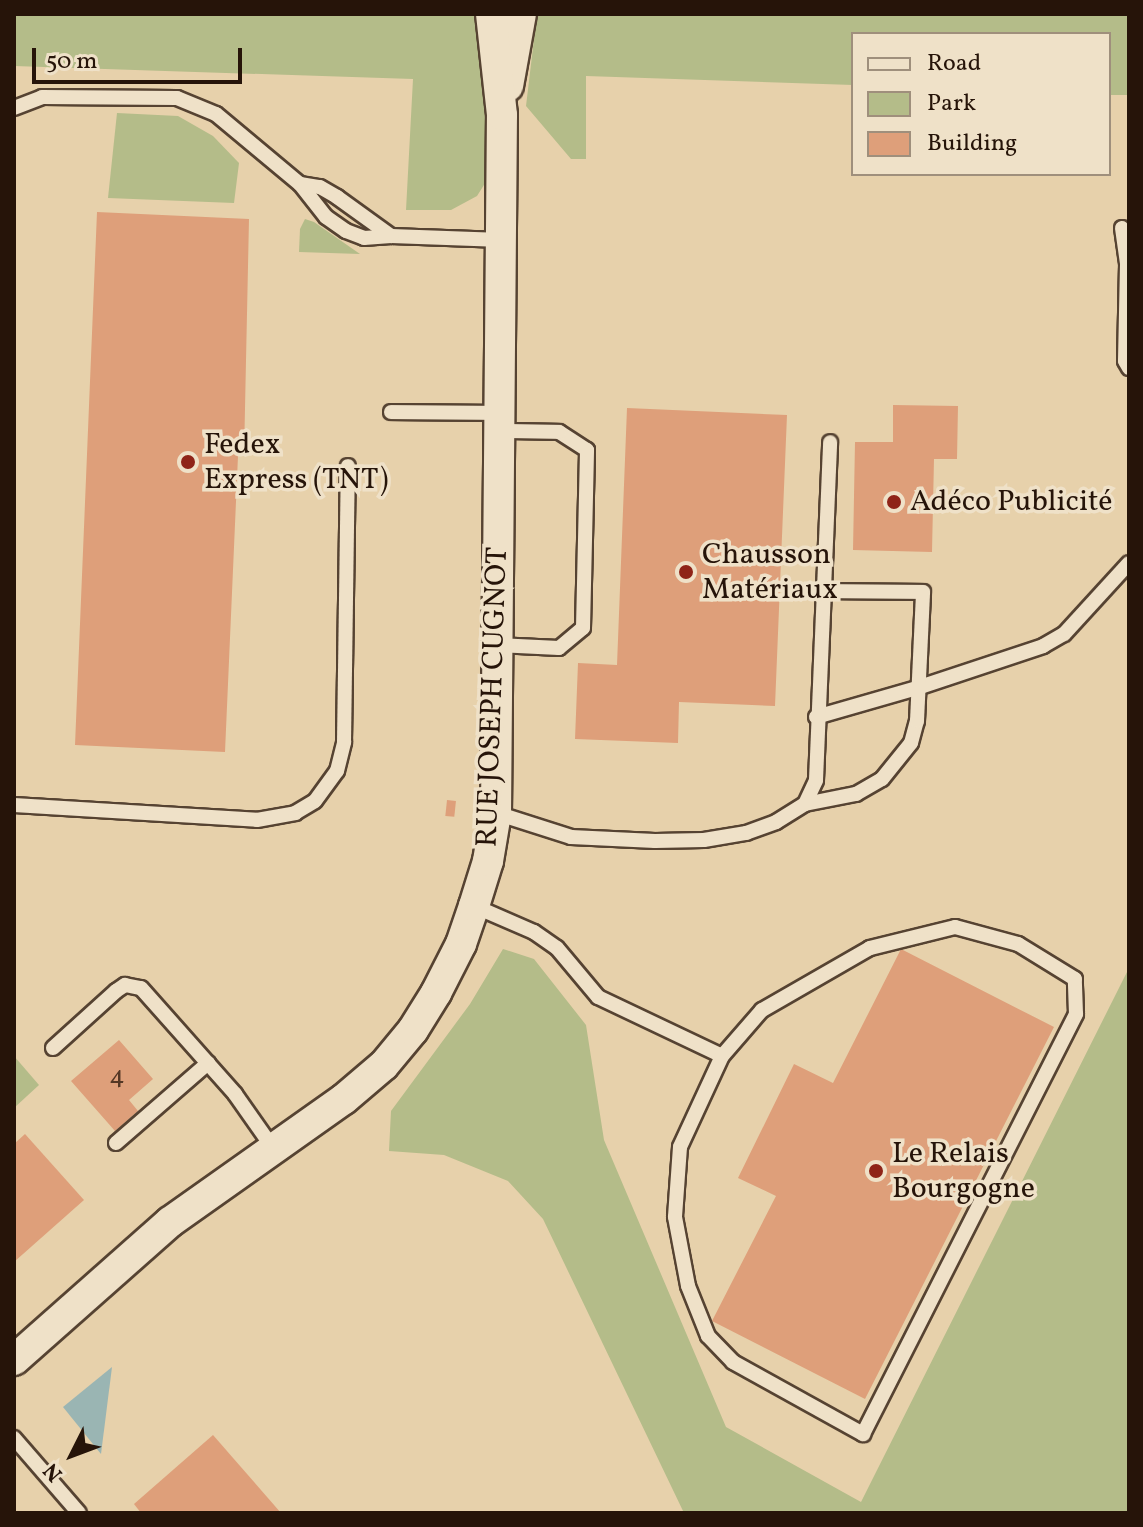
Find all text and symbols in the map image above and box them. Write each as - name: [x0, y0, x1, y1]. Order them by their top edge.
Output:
- scale bar: [36, 32, 246, 82]
- legend: [851, 32, 1111, 176]
- text: 50 m: [46, 45, 98, 79]
- text: Road: [927, 47, 981, 81]
- text: Park: [927, 87, 976, 121]
- text: Building: [927, 127, 1017, 161]
- place label: Fedex Express (TNT): [204, 427, 389, 498]
- marker: Fedex Express (TNT): [179, 453, 197, 471]
- place label: Adéco Publicité: [910, 484, 1112, 520]
- marker: Adéco Publicité: [885, 493, 903, 511]
- place label: Chausson Matériaux: [702, 537, 838, 608]
- street label: RUE JOSEPH CUGNOT: [470, 546, 516, 848]
- marker: Chausson Matériaux: [677, 563, 695, 581]
- house number: 4: [109, 1061, 125, 1093]
- place label: Le Relais Bourgogne: [892, 1136, 1035, 1206]
- marker: Le Relais Bourgogne: [867, 1162, 885, 1180]
- north arrow: [32, 1415, 112, 1495]
- text: N: [37, 1455, 71, 1488]

